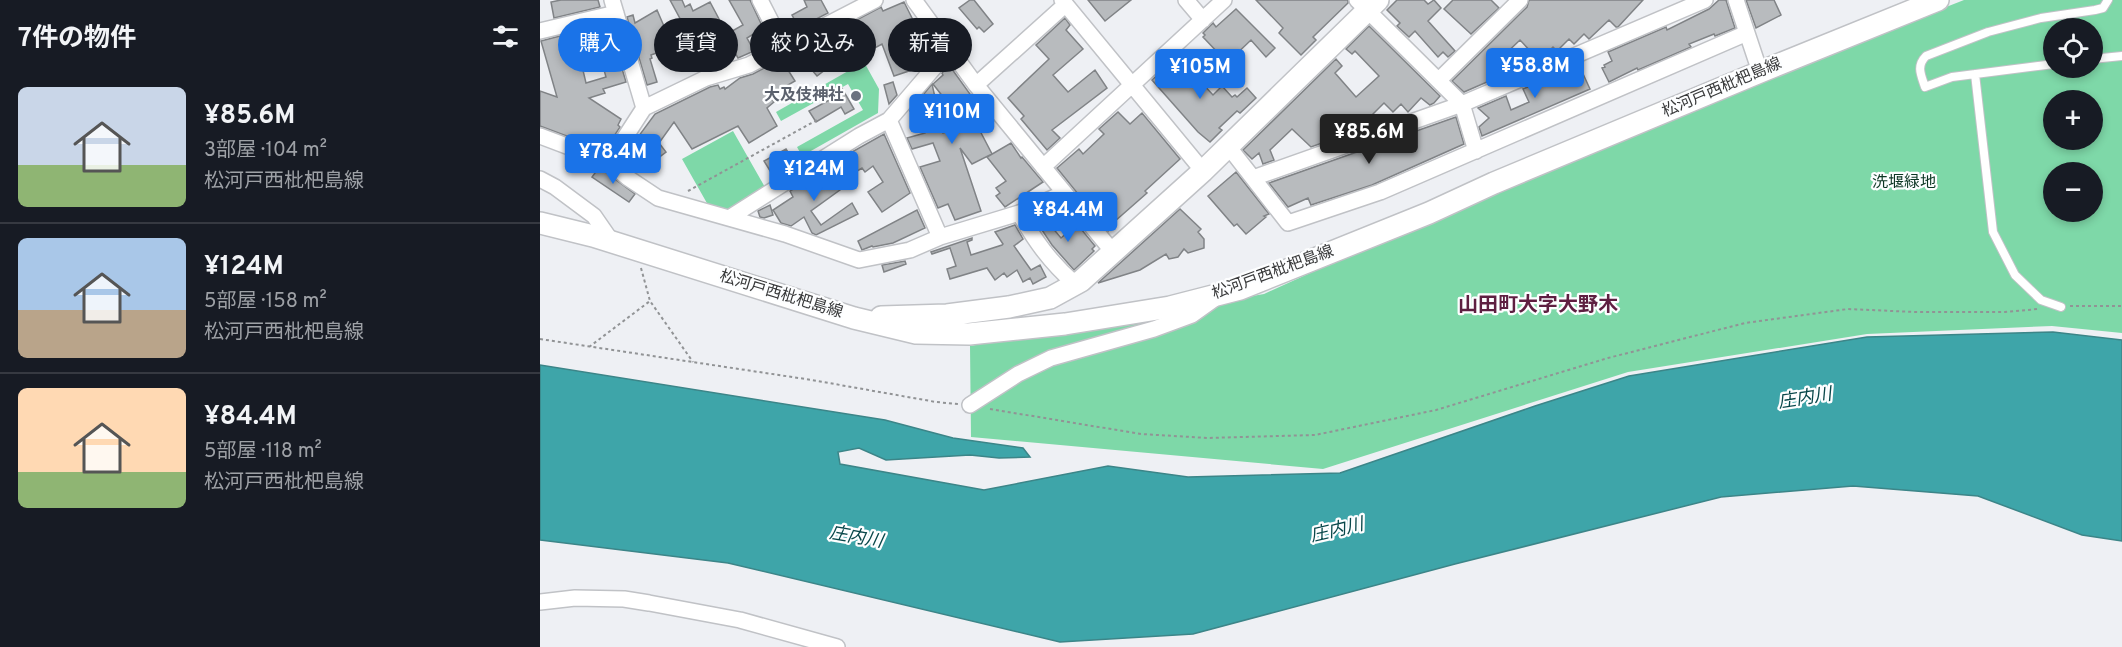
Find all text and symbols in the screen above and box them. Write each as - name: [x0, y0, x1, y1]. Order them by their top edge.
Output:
- chip: 購入: [558, 18, 642, 72]
- chip: 賃貸: [654, 18, 738, 72]
- chip: 絞り込み: [750, 18, 876, 72]
- chip: 新着: [888, 18, 972, 72]
- map controls: [2043, 18, 2103, 222]
- button: locate: [2043, 18, 2103, 78]
- icon: filters: [489, 20, 522, 53]
- text: 7件の物件: [18, 23, 136, 56]
- pin: ¥58.8M: [1486, 48, 1584, 99]
- pin: ¥105M: [1158, 49, 1242, 100]
- text: ¥58.8M: [1500, 54, 1570, 80]
- street label: 松河戸西枇杷島線: [1659, 54, 1785, 122]
- text: ¥105M: [1169, 55, 1231, 81]
- place label: 大及伎神社: [764, 85, 844, 106]
- marker: 大及伎神社: [849, 89, 863, 103]
- button: +: [2043, 90, 2103, 150]
- pin: ¥110M: [910, 94, 994, 145]
- text: ¥85.6M: [204, 100, 295, 133]
- text: ¥110M: [923, 100, 981, 126]
- icon: home: [66, 111, 138, 183]
- pin: ¥85.6M: [1320, 114, 1418, 165]
- text: ¥85.6M: [1334, 120, 1404, 146]
- pin: ¥78.4M: [564, 134, 662, 185]
- text: 3部屋 · 104 m²: [204, 138, 327, 164]
- text: ¥78.4M: [579, 140, 647, 166]
- pin: ¥124M: [772, 151, 856, 202]
- text: ¥124M: [783, 157, 845, 183]
- button: −: [2043, 162, 2103, 222]
- text: 松河戸西枇杷島線: [204, 169, 364, 195]
- park label: 洗堰緑地: [1872, 173, 1936, 193]
- pin: ¥84.4M: [1019, 192, 1117, 243]
- text: ¥84.4M: [1032, 198, 1104, 224]
- street label: 松河戸西枇杷島線: [1209, 242, 1337, 304]
- text: ¥124M: [204, 251, 284, 284]
- icon: home: [66, 262, 138, 334]
- street label: 松河戸西枇杷島線: [717, 267, 845, 323]
- text: 5部屋 · 158 m²: [204, 289, 327, 315]
- district label: 山田町大字大野木: [1458, 293, 1618, 319]
- text: 松河戸西枇杷島線: [204, 320, 364, 346]
- water label: 庄内川: [1777, 383, 1835, 415]
- text: ¥84.4M: [204, 401, 297, 434]
- icon: home: [66, 412, 138, 484]
- text: 5部屋 · 118 m²: [204, 439, 322, 465]
- text: 松河戸西枇杷島線: [204, 470, 364, 496]
- water label: 庄内川: [1308, 513, 1368, 548]
- water label: 庄内川: [827, 522, 887, 554]

